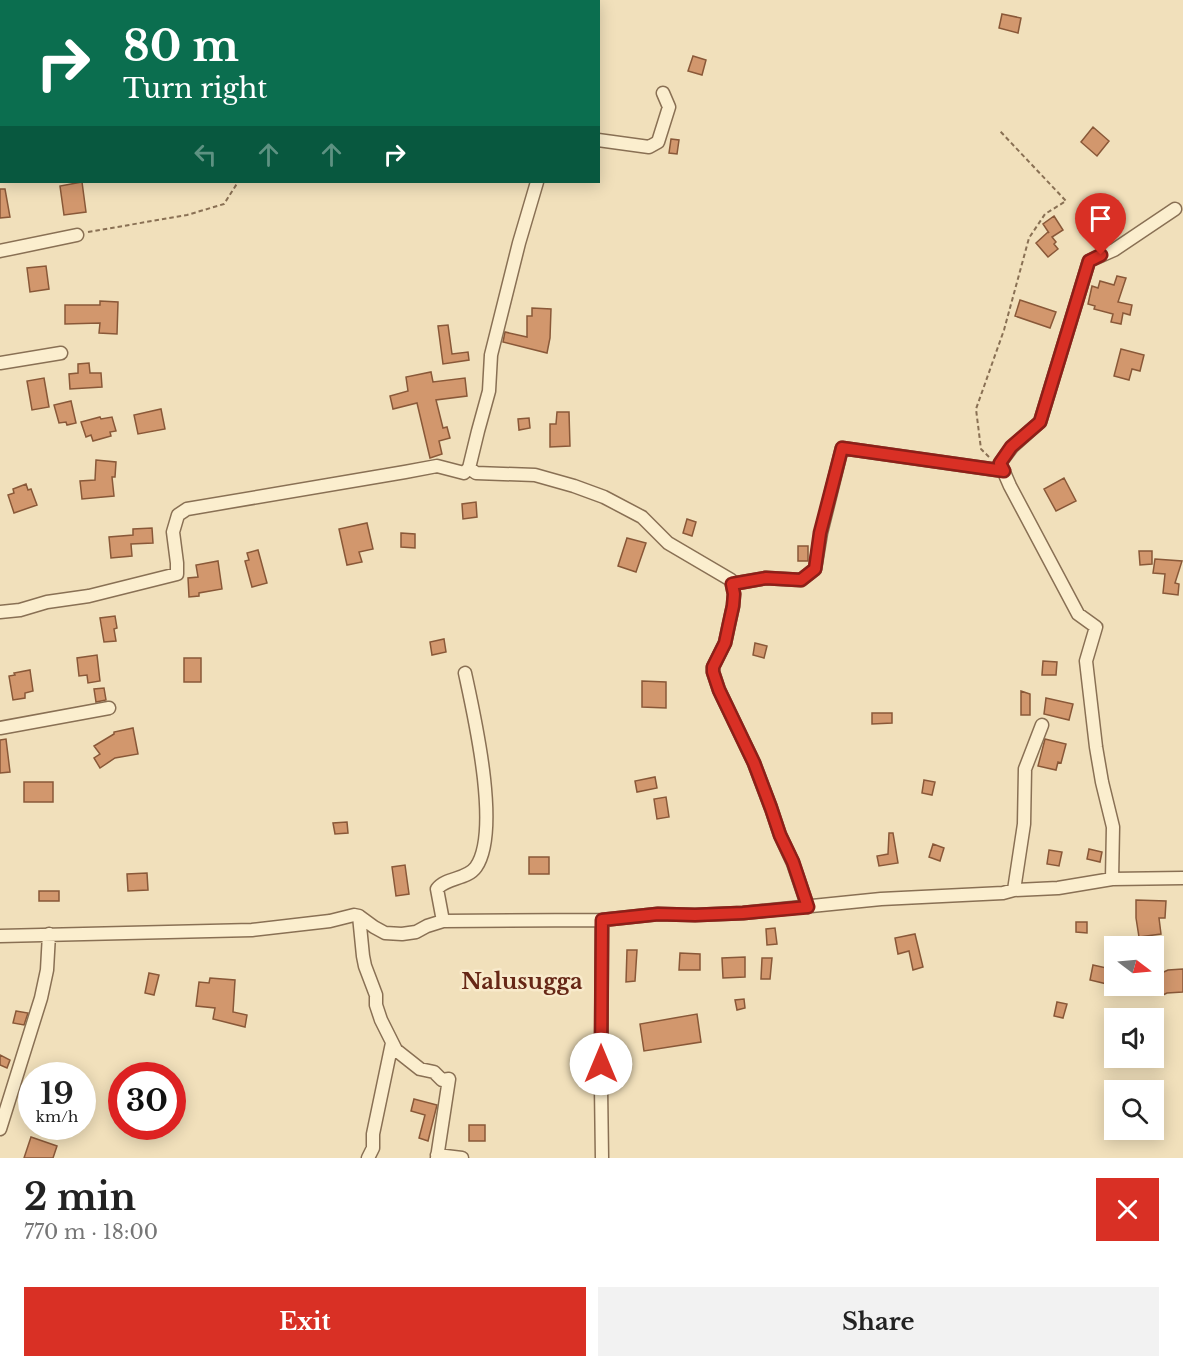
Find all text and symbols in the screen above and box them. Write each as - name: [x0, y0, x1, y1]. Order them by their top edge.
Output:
- text: 80 m: [123, 20, 239, 72]
- icon: right: [24, 24, 102, 102]
- text: Turn right: [123, 72, 267, 105]
- icon: left: [189, 138, 222, 171]
- icon: ahead: [252, 138, 285, 171]
- icon: ahead: [315, 138, 348, 171]
- icon: right: [378, 138, 411, 171]
- pin: [1075, 193, 1126, 255]
- icon: arrive: [1084, 202, 1117, 235]
- north arrow: [1104, 936, 1164, 996]
- map controls: [1104, 936, 1164, 1140]
- district label: Nalusugga: [461, 968, 583, 995]
- button: sound: [1104, 1008, 1164, 1068]
- position arrow: [569, 1032, 633, 1096]
- speed limit sign: 30: [108, 1062, 186, 1140]
- text: 19: [40, 1075, 74, 1112]
- button: search: [1104, 1080, 1164, 1140]
- text: km/h: [36, 1107, 78, 1126]
- text: 2 min: [24, 1175, 136, 1220]
- button: close: [1096, 1178, 1159, 1241]
- text: 770 m · 18:00: [24, 1220, 158, 1244]
- button: Exit: [24, 1287, 586, 1356]
- button: Share: [598, 1287, 1159, 1356]

